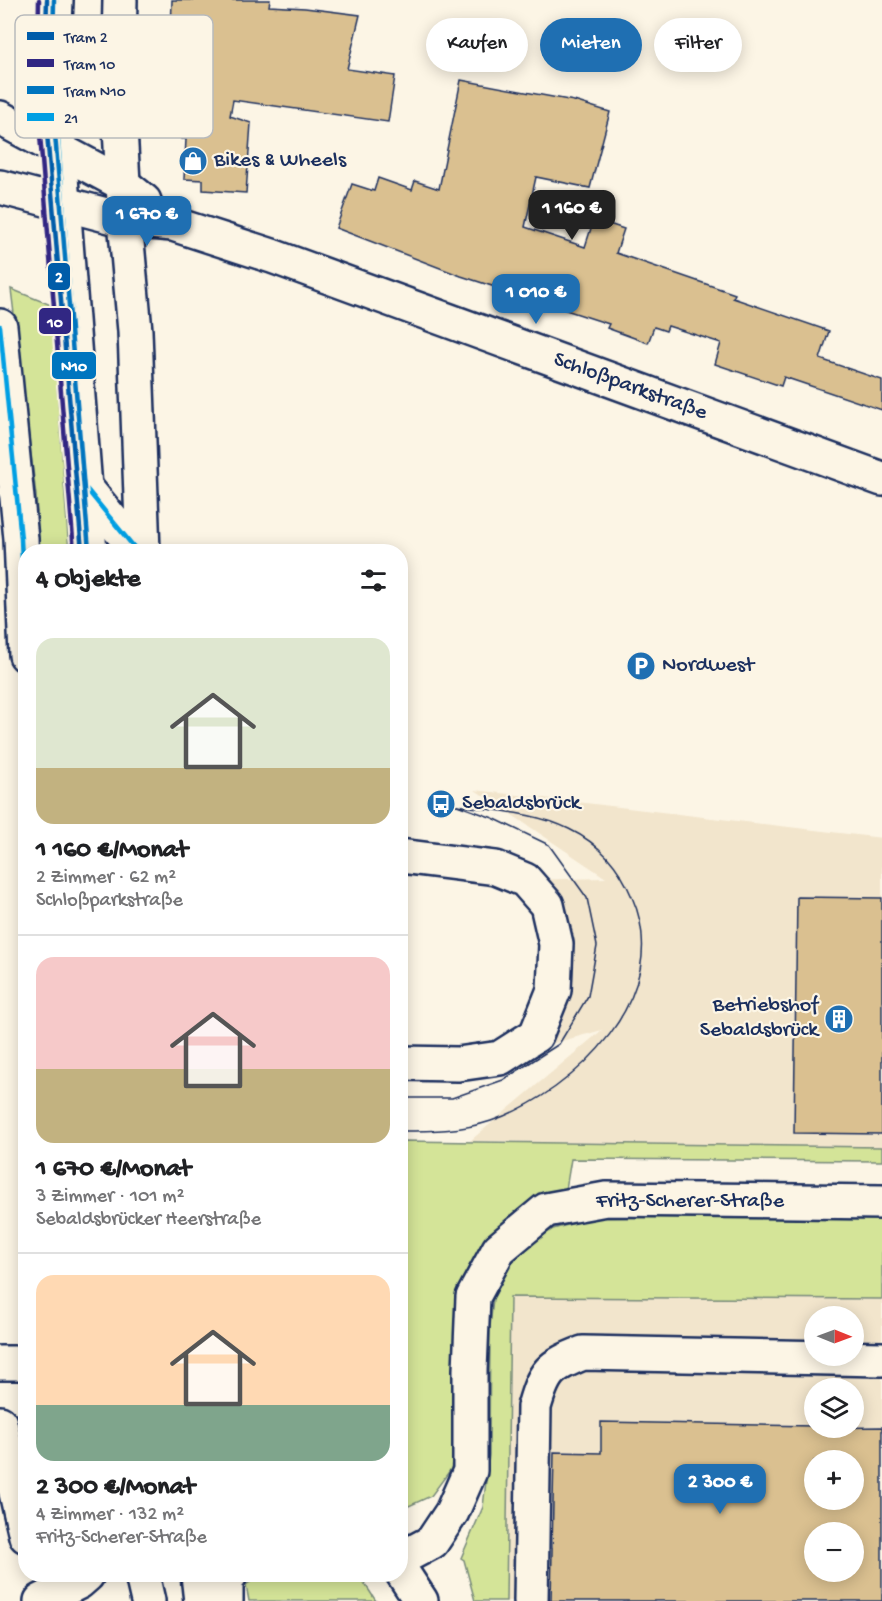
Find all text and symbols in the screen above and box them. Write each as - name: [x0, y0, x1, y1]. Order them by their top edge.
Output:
- legend: [15, 15, 213, 138]
- chip: Kaufen: [426, 18, 528, 72]
- chip: Mieten: [540, 18, 642, 72]
- chip: Filter: [654, 18, 742, 72]
- text: Tram 2: [63, 30, 108, 49]
- text: Tram 10: [63, 57, 115, 76]
- text: Tram N10: [63, 84, 126, 103]
- text: 21: [64, 111, 78, 130]
- shop icon: Bikes & Wheels: [177, 145, 209, 177]
- place label: Bikes & Wheels: [213, 148, 347, 174]
- pin: 1 160 €: [517, 190, 627, 241]
- pin: 1 670 €: [92, 196, 202, 247]
- text: 1 160 €: [542, 198, 602, 221]
- text: 1 670 €: [116, 204, 178, 227]
- line badge: 2: [47, 262, 71, 291]
- text: 2: [55, 270, 63, 289]
- pin: 1 010 €: [481, 274, 591, 325]
- text: 1 010 €: [506, 282, 566, 305]
- line badge: 10: [38, 307, 72, 335]
- text: 10: [46, 315, 63, 334]
- street label: Schloßparkstraße: [550, 347, 711, 427]
- line badge: N10: [51, 351, 97, 380]
- text: N10: [61, 359, 87, 378]
- icon: filters: [357, 564, 390, 597]
- text: 4 Objekte: [36, 565, 140, 596]
- parking icon: Nordwest: [625, 650, 657, 682]
- place label: Nordwest: [662, 653, 756, 679]
- icon: home: [159, 677, 267, 785]
- bus stop icon: Sebaldsbrück: [425, 788, 457, 820]
- place label: Sebaldsbrück: [462, 791, 582, 817]
- text: 1 160 €/Monat: [36, 836, 188, 867]
- text: 2 Zimmer · 62 m²: [36, 867, 176, 890]
- text: Schloßparkstraße: [36, 890, 183, 913]
- place label: Betriebshof Sebaldsbrück: [700, 993, 820, 1044]
- icon: home: [159, 996, 267, 1104]
- building icon: Betriebshof Sebaldsbrück: [823, 1003, 855, 1035]
- text: 1 670 €/Monat: [36, 1155, 191, 1186]
- text: 3 Zimmer · 101 m²: [36, 1186, 184, 1209]
- street label: Fritz-Scherer-Straße: [595, 1189, 785, 1215]
- text: Sebaldsbrücker Heerstraße: [36, 1209, 261, 1232]
- north arrow: [804, 1306, 864, 1366]
- map controls: [804, 1306, 864, 1582]
- icon: home: [159, 1314, 267, 1422]
- button: layers: [804, 1378, 864, 1438]
- button: +: [804, 1450, 864, 1510]
- pin: 2 300 €: [665, 1464, 775, 1515]
- text: 2 300 €: [688, 1472, 752, 1495]
- text: 2 300 €/Monat: [36, 1473, 195, 1504]
- text: 4 Zimmer · 132 m²: [36, 1504, 184, 1527]
- button: −: [804, 1522, 864, 1582]
- text: Fritz-Scherer-Straße: [36, 1527, 207, 1550]

